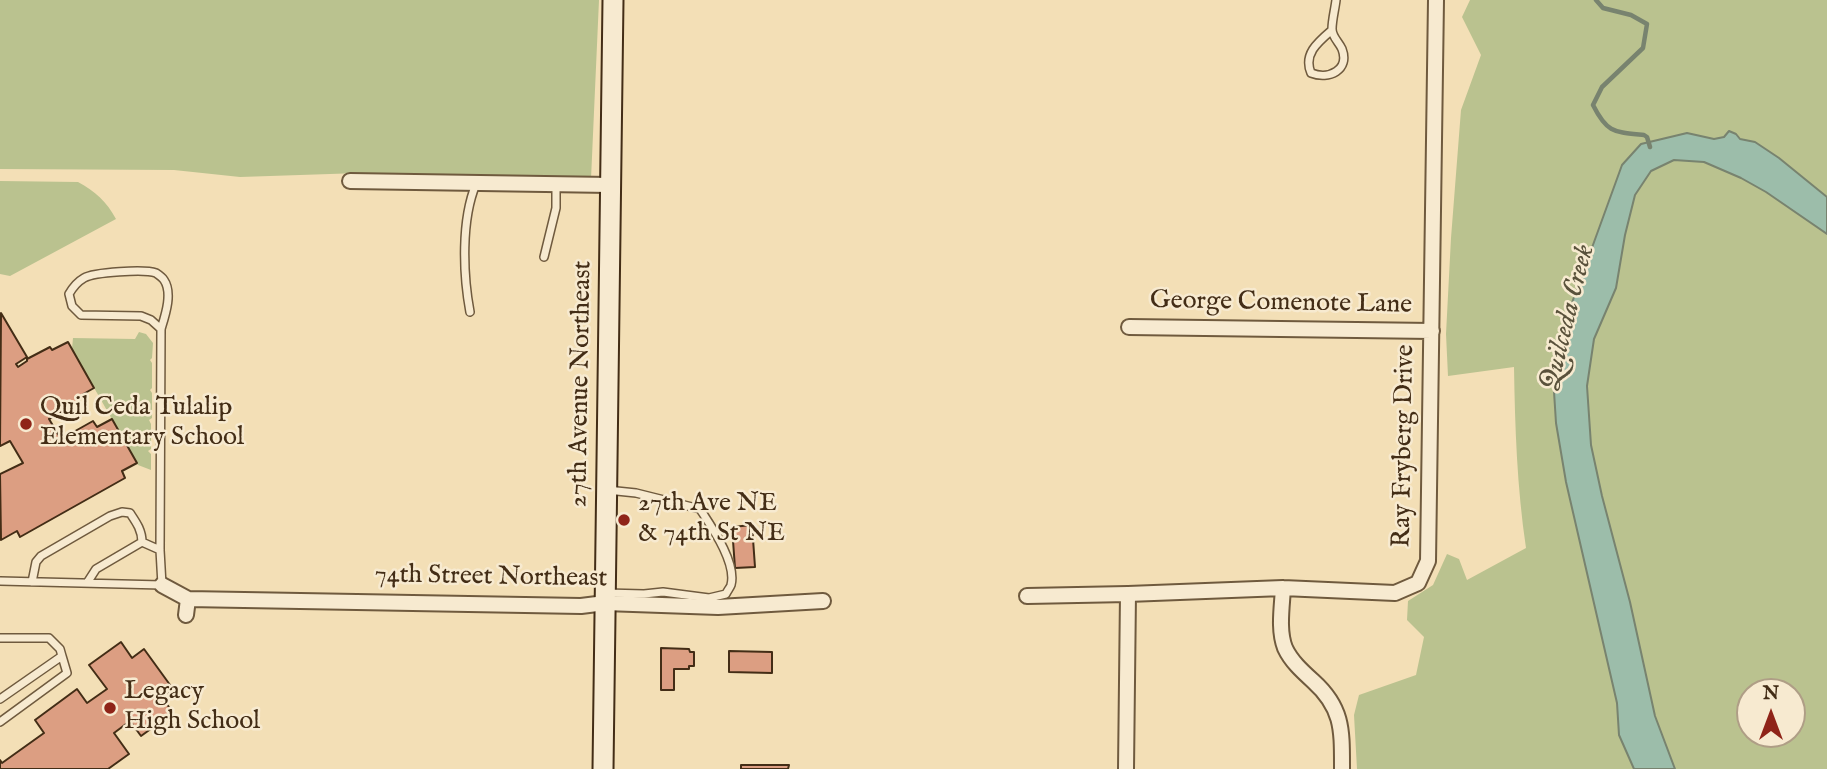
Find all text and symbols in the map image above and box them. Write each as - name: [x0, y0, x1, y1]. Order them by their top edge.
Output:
- water label: Quilceda Creek: [1535, 242, 1603, 394]
- street label: 27th Avenue Northeast: [564, 260, 600, 508]
- street label: George Comenote Lane: [1150, 286, 1412, 322]
- street label: Ray Fryberg Drive: [1388, 344, 1422, 548]
- place label: Quil Ceda Tulalip Elementary School: [40, 393, 244, 454]
- marker: Quil Ceda Tulalip Elementary School: [18, 416, 34, 432]
- place label: 27th Ave NE & 74th St NE: [638, 489, 785, 550]
- marker: 27th Ave NE & 74th St NE: [616, 512, 632, 528]
- street label: 74th Street Northeast: [374, 560, 608, 596]
- place label: Legacy High School: [124, 677, 260, 738]
- north arrow: [1736, 678, 1806, 748]
- text: N: [1763, 682, 1779, 706]
- marker: Legacy High School: [102, 700, 118, 716]

